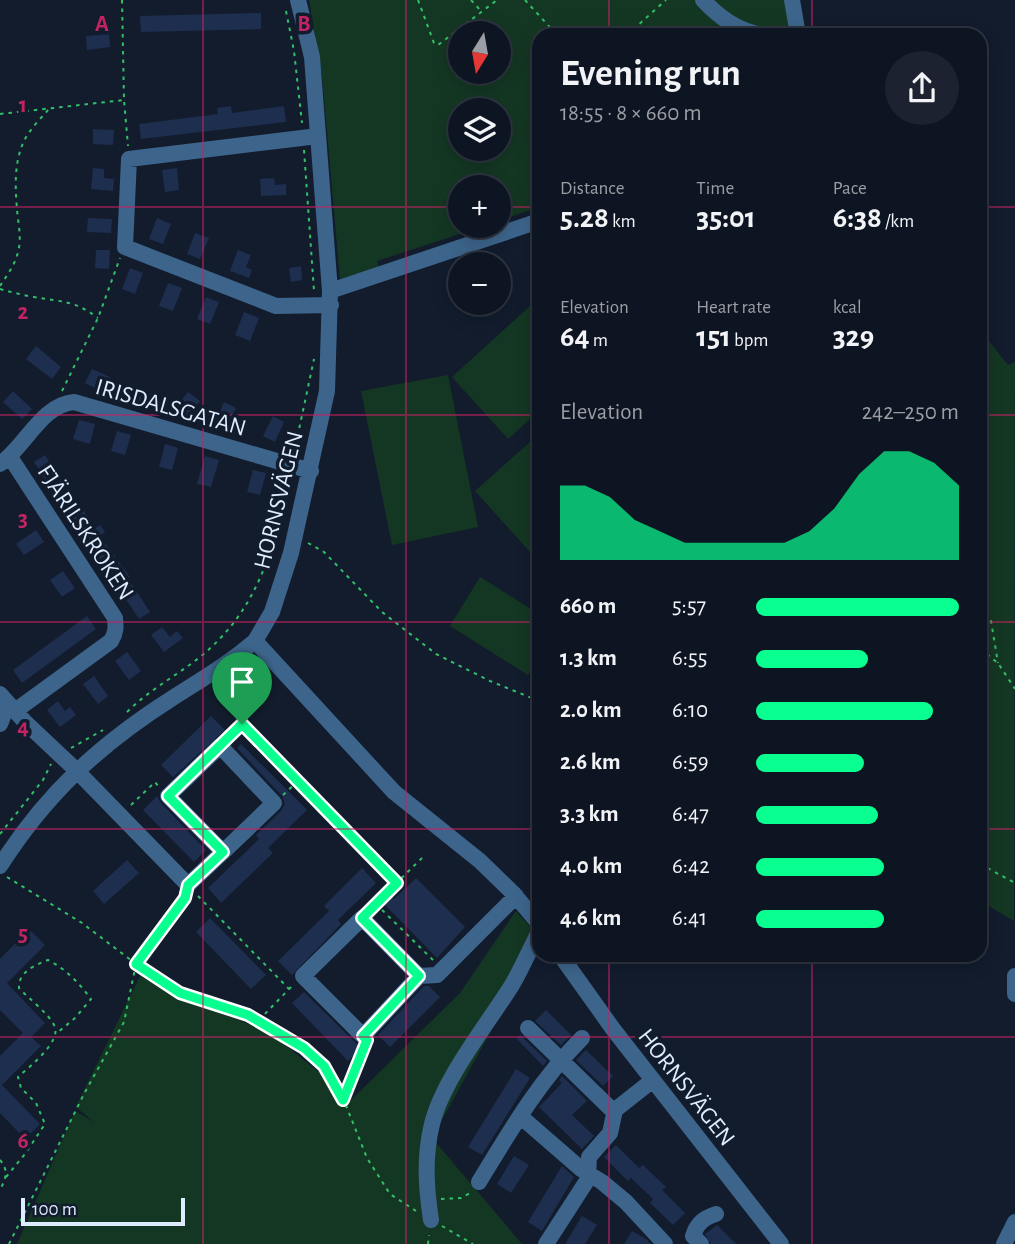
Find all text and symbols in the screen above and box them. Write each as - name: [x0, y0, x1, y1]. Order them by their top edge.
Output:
- text: A: [95, 13, 109, 36]
- text: B: [297, 13, 311, 36]
- north arrow: [448, 21, 511, 84]
- map controls: [448, 21, 511, 315]
- button: share: [885, 51, 959, 125]
- text: Evening run: [560, 55, 741, 93]
- text: 1: [19, 94, 27, 117]
- button: layers: [448, 98, 511, 161]
- text: 18:55 · 8 × 660 m: [560, 102, 702, 125]
- button: +: [448, 175, 511, 238]
- text: Distance: [560, 179, 624, 198]
- text: Time: [696, 179, 734, 198]
- text: Pace: [833, 179, 867, 198]
- text: 5.28: [560, 203, 609, 233]
- text: 35:01: [696, 203, 756, 233]
- text: 6:38: [833, 203, 882, 233]
- text: km: [609, 212, 636, 231]
- text: /km: [882, 212, 914, 231]
- button: −: [448, 252, 511, 315]
- text: Elevation: [560, 298, 629, 317]
- text: Heart rate: [696, 298, 771, 317]
- text: kcal: [833, 298, 862, 317]
- text: 2: [18, 301, 29, 324]
- text: 64: [560, 322, 590, 352]
- text: 151: [696, 322, 731, 352]
- text: 329: [833, 322, 874, 352]
- text: m: [590, 331, 608, 350]
- text: bpm: [731, 331, 768, 350]
- street label: IRISDALSGATAN: [93, 375, 249, 441]
- text: Elevation: [560, 401, 643, 424]
- text: 242–250 m: [862, 401, 959, 424]
- street label: HORNSVÄGEN: [249, 429, 308, 572]
- street label: FJÄRILSKROKEN: [33, 460, 139, 605]
- text: 3: [18, 508, 28, 531]
- text: 660 m: [560, 595, 616, 618]
- text: 5:57: [672, 595, 706, 618]
- text: 1.3 km: [560, 647, 617, 670]
- text: 6:55: [672, 647, 707, 670]
- pin: [212, 652, 272, 724]
- icon: arrive: [223, 663, 261, 701]
- text: 2.0 km: [560, 699, 622, 722]
- text: 6:10: [672, 699, 708, 722]
- text: 4: [17, 716, 29, 739]
- text: 2.6 km: [560, 751, 621, 774]
- text: 6:59: [672, 751, 709, 774]
- text: 3.3 km: [560, 803, 619, 826]
- text: 6:47: [672, 803, 709, 826]
- text: 4.0 km: [560, 855, 622, 878]
- text: 6:42: [672, 855, 710, 878]
- text: 4.6 km: [560, 907, 621, 930]
- text: 6:41: [672, 907, 707, 930]
- text: 5: [18, 923, 28, 946]
- street label: HORNSVÄGEN: [633, 1024, 740, 1151]
- text: 6: [17, 1130, 29, 1153]
- scale bar: [21, 1195, 186, 1227]
- text: 100 m: [32, 1200, 77, 1219]

